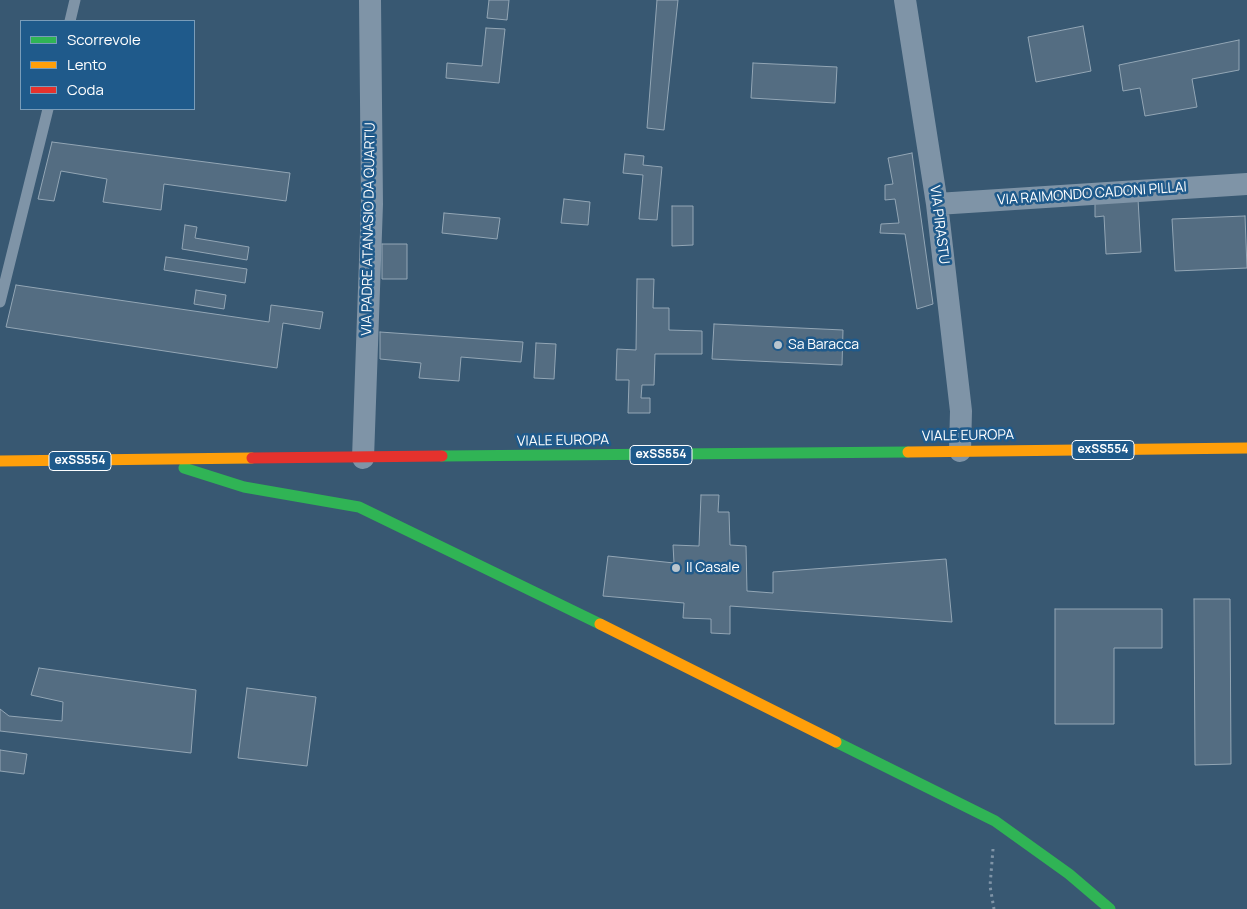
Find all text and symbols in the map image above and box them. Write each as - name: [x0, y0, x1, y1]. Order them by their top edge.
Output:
- legend: [20, 20, 195, 110]
- text: Scorrevole: [67, 29, 141, 50]
- text: Lento: [67, 54, 107, 75]
- text: Coda: [67, 79, 104, 100]
- street label: VIA PADRE ATANASIO DA QUARTU: [359, 122, 379, 336]
- street label: VIA RAIMONDO CADONI PILLAI: [997, 179, 1187, 209]
- street label: VIA PIRASTU: [926, 185, 952, 265]
- place label: Sa Baracca: [788, 337, 859, 353]
- marker: Sa Baracca: [772, 339, 784, 351]
- street label: VIALE EUROPA: [922, 427, 1014, 445]
- street label: VIALE EUROPA: [517, 432, 609, 450]
- road number: exSS554: [1072, 440, 1134, 460]
- road number: exSS554: [630, 446, 692, 464]
- road number: exSS554: [49, 452, 111, 471]
- place label: Il Casale: [686, 560, 740, 576]
- marker: Il Casale: [670, 562, 682, 574]

